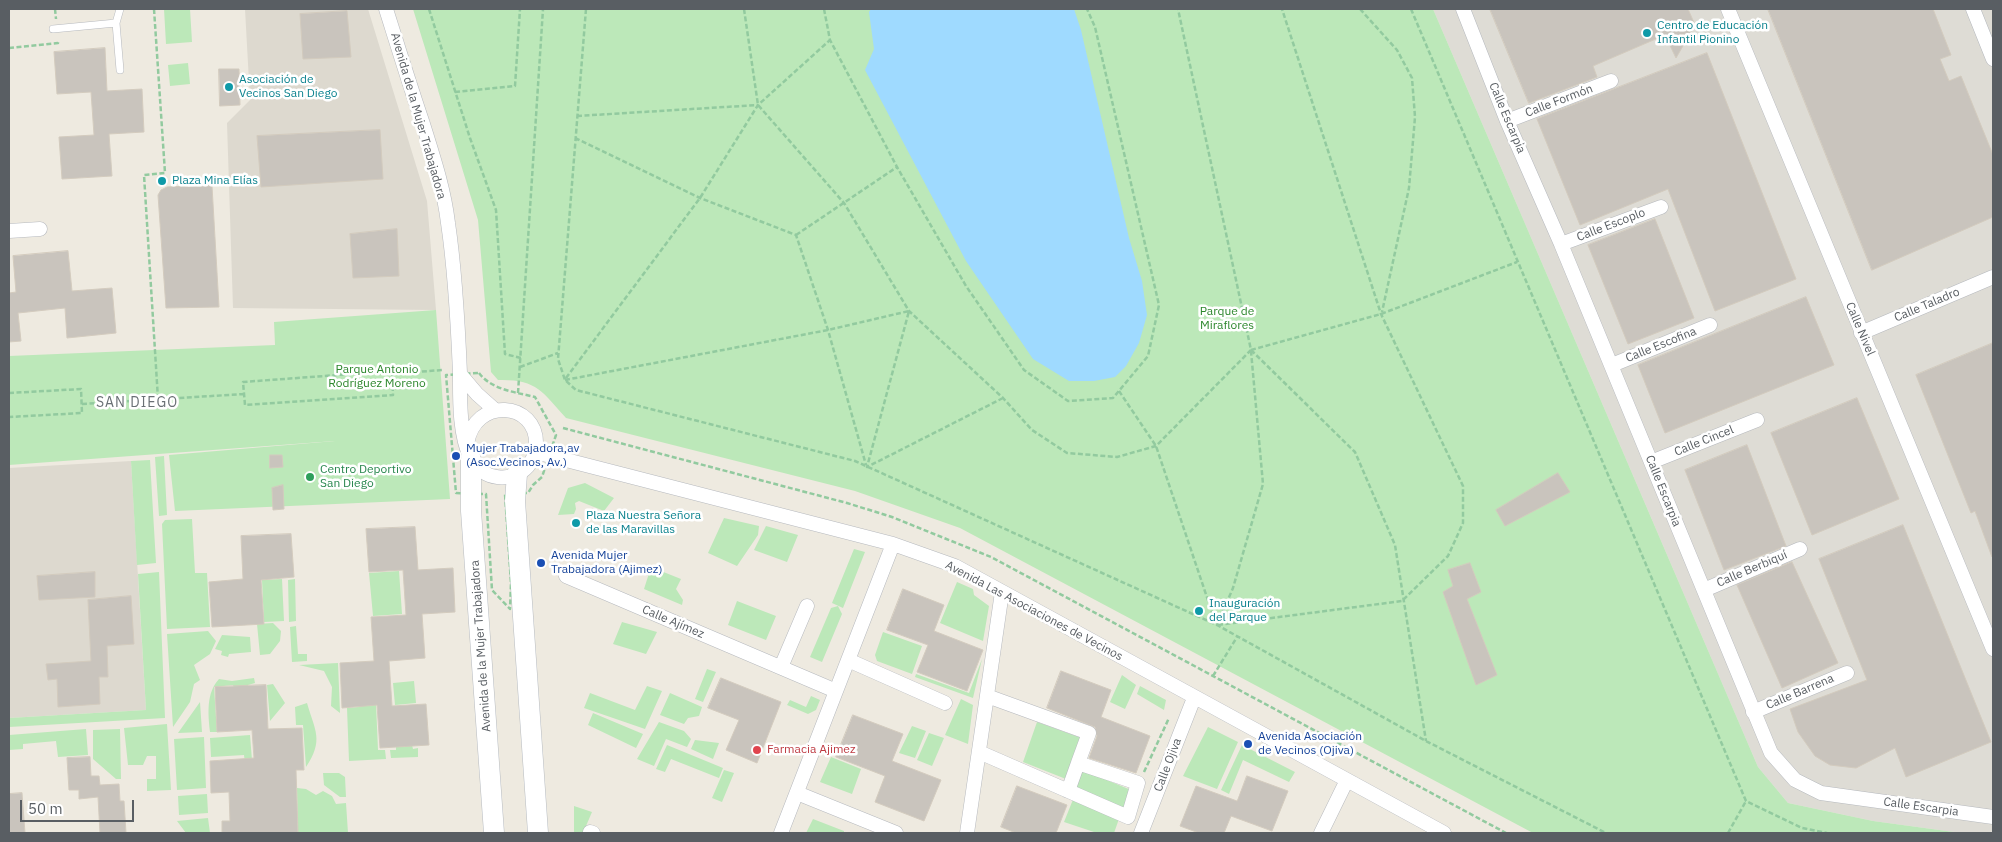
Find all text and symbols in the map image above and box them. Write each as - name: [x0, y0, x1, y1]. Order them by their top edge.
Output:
- place label: Centro de Educación Infantil Pionino: [1657, 19, 1768, 47]
- marker: Centro de Educación Infantil Pionino: [1641, 27, 1653, 39]
- street label: Avenida de la Mujer Trabajadora: [387, 31, 449, 201]
- place label: Asociación de Vecinos San Diego: [239, 73, 337, 101]
- street label: Calle Escarpia: [1486, 80, 1528, 156]
- marker: Asociación de Vecinos San Diego: [223, 81, 235, 93]
- street label: Calle Formón: [1523, 82, 1595, 120]
- place label: Plaza Mina Elías: [172, 174, 258, 188]
- marker: Plaza Mina Elías: [156, 175, 168, 187]
- street label: Calle Escoplo: [1575, 205, 1647, 245]
- street label: Calle Taladro: [1892, 285, 1962, 325]
- street label: Calle Nivel: [1842, 300, 1878, 358]
- park label: Parque de Miraflores: [1200, 305, 1254, 333]
- street label: Calle Escofina: [1623, 324, 1699, 366]
- park label: Parque Antonio Rodríguez Moreno: [328, 363, 426, 391]
- district label: SAN DIEGO: [95, 395, 179, 411]
- street label: Calle Cincel: [1672, 423, 1736, 459]
- place label: Mujer Trabajadora,av (Asoc.Vecinos, Av.): [466, 442, 579, 470]
- marker: Mujer Trabajadora,av (Asoc.Vecinos, Av.): [450, 450, 462, 462]
- street label: Calle Escarpia: [1642, 453, 1684, 529]
- place label: Centro Deportivo San Diego: [320, 463, 411, 491]
- marker: Centro Deportivo San Diego: [304, 471, 316, 483]
- place label: Plaza Nuestra Señora de las Maravillas: [586, 509, 701, 537]
- marker: Plaza Nuestra Señora de las Maravillas: [570, 517, 582, 529]
- street label: Calle Berbiquí: [1715, 548, 1789, 590]
- place label: Avenida Mujer Trabajadora (Ajimez): [551, 549, 662, 577]
- marker: Avenida Mujer Trabajadora (Ajimez): [535, 557, 547, 569]
- street label: Avenida Las Asociaciones de Vecinos: [943, 558, 1125, 664]
- street label: Avenida de la Mujer Trabajadora: [468, 559, 494, 733]
- place label: Inauguración del Parque: [1209, 597, 1280, 625]
- street label: Calle Ajímez: [640, 602, 706, 642]
- marker: Inauguración del Parque: [1193, 605, 1205, 617]
- street label: Calle Barrena: [1764, 671, 1836, 713]
- place label: Avenida Asociación de Vecinos (Ojiva): [1258, 730, 1362, 758]
- street label: Calle Ojiva: [1151, 736, 1185, 794]
- marker: Avenida Asociación de Vecinos (Ojiva): [1242, 738, 1254, 750]
- place label: Farmacia Ajimez: [767, 743, 855, 757]
- marker: Farmacia Ajimez: [751, 744, 763, 756]
- scale bar: [22, 790, 136, 822]
- street label: Calle Escarpia: [1882, 795, 1960, 819]
- text: 50 m: [28, 799, 63, 818]

